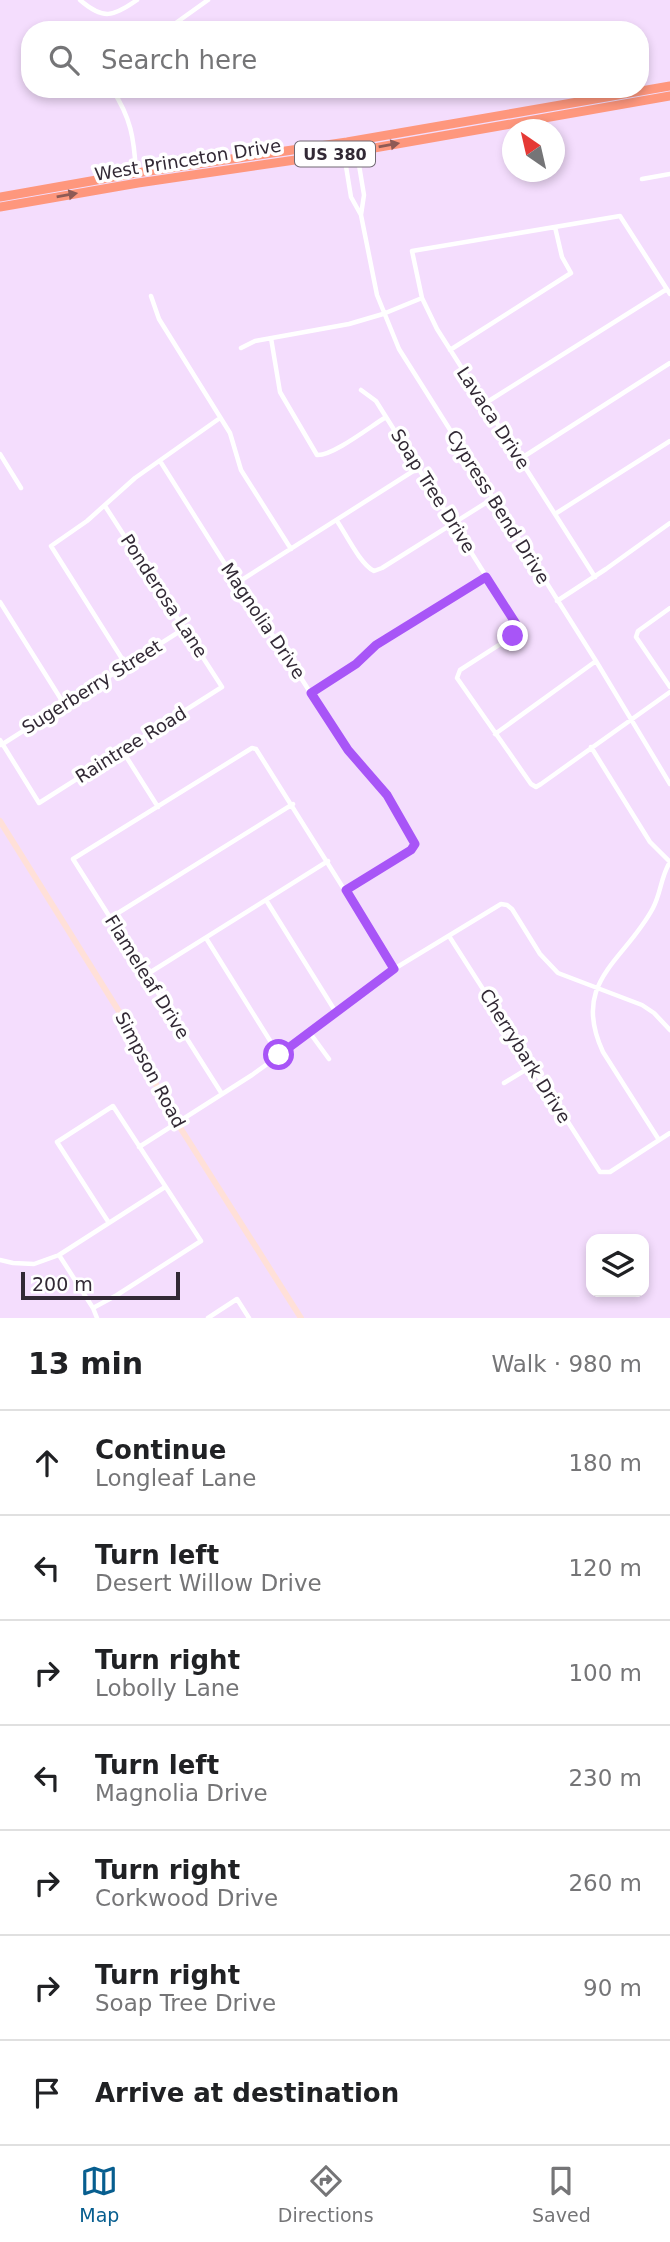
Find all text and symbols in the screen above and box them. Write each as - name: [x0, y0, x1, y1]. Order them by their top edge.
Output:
- search box: [21, 21, 649, 98]
- icon: search: [45, 41, 83, 79]
- text: Search here: [101, 45, 257, 75]
- north arrow: [502, 119, 565, 182]
- street label: West Princeton Drive: [93, 134, 283, 185]
- one-way arrow: [378, 139, 400, 150]
- road number: US 380: [295, 142, 375, 166]
- one-way arrow: [56, 189, 78, 200]
- street label: Lavaca Drive: [453, 363, 534, 473]
- street label: Soap Tree Drive: [387, 425, 480, 556]
- street label: Cypress Bend Drive: [443, 426, 554, 587]
- street label: Ponderosa Lane: [117, 530, 212, 661]
- street label: Magnolia Drive: [217, 559, 310, 683]
- route end: [497, 620, 528, 651]
- street label: Sugerberry Street: [18, 635, 165, 738]
- street label: Raintree Road: [71, 702, 190, 787]
- street label: Flameleaf Drive: [101, 911, 194, 1043]
- street label: Cherrybark Drive: [476, 985, 575, 1127]
- street label: Simpson Road: [111, 1008, 190, 1131]
- route start: [263, 1039, 294, 1070]
- map controls: [586, 1234, 649, 1297]
- button: layers: [586, 1234, 649, 1297]
- scale bar: [21, 1269, 180, 1301]
- text: 200 m: [32, 1273, 93, 1295]
- text: 13 min: [28, 1346, 143, 1381]
- text: Walk · 980 m: [491, 1351, 642, 1377]
- text: Continue: [95, 1435, 226, 1465]
- icon: ahead: [28, 1444, 66, 1482]
- text: 180 m: [568, 1450, 642, 1476]
- text: Longleaf Lane: [95, 1465, 256, 1491]
- text: Turn left: [95, 1540, 219, 1570]
- icon: left: [28, 1549, 66, 1587]
- text: 120 m: [568, 1555, 642, 1581]
- text: Desert Willow Drive: [95, 1570, 322, 1596]
- text: Turn right: [95, 1645, 240, 1675]
- icon: right: [28, 1654, 66, 1692]
- text: 100 m: [568, 1660, 642, 1686]
- text: Lobolly Lane: [95, 1675, 240, 1701]
- text: Turn left: [95, 1750, 219, 1780]
- icon: left: [28, 1759, 66, 1797]
- text: 230 m: [568, 1765, 642, 1791]
- text: Magnolia Drive: [95, 1780, 268, 1806]
- text: Turn right: [95, 1855, 240, 1885]
- icon: right: [28, 1864, 66, 1902]
- text: 260 m: [568, 1870, 642, 1896]
- text: Corkwood Drive: [95, 1885, 278, 1911]
- text: Turn right: [95, 1960, 240, 1990]
- icon: right: [28, 1969, 66, 2007]
- text: 90 m: [583, 1975, 642, 2001]
- text: Soap Tree Drive: [95, 1990, 276, 2016]
- icon: arrive: [28, 2074, 66, 2112]
- text: Arrive at destination: [95, 2078, 399, 2108]
- tab: Map: [79, 2162, 119, 2226]
- tab: Directions: [278, 2162, 374, 2226]
- tab: Saved: [532, 2162, 591, 2226]

